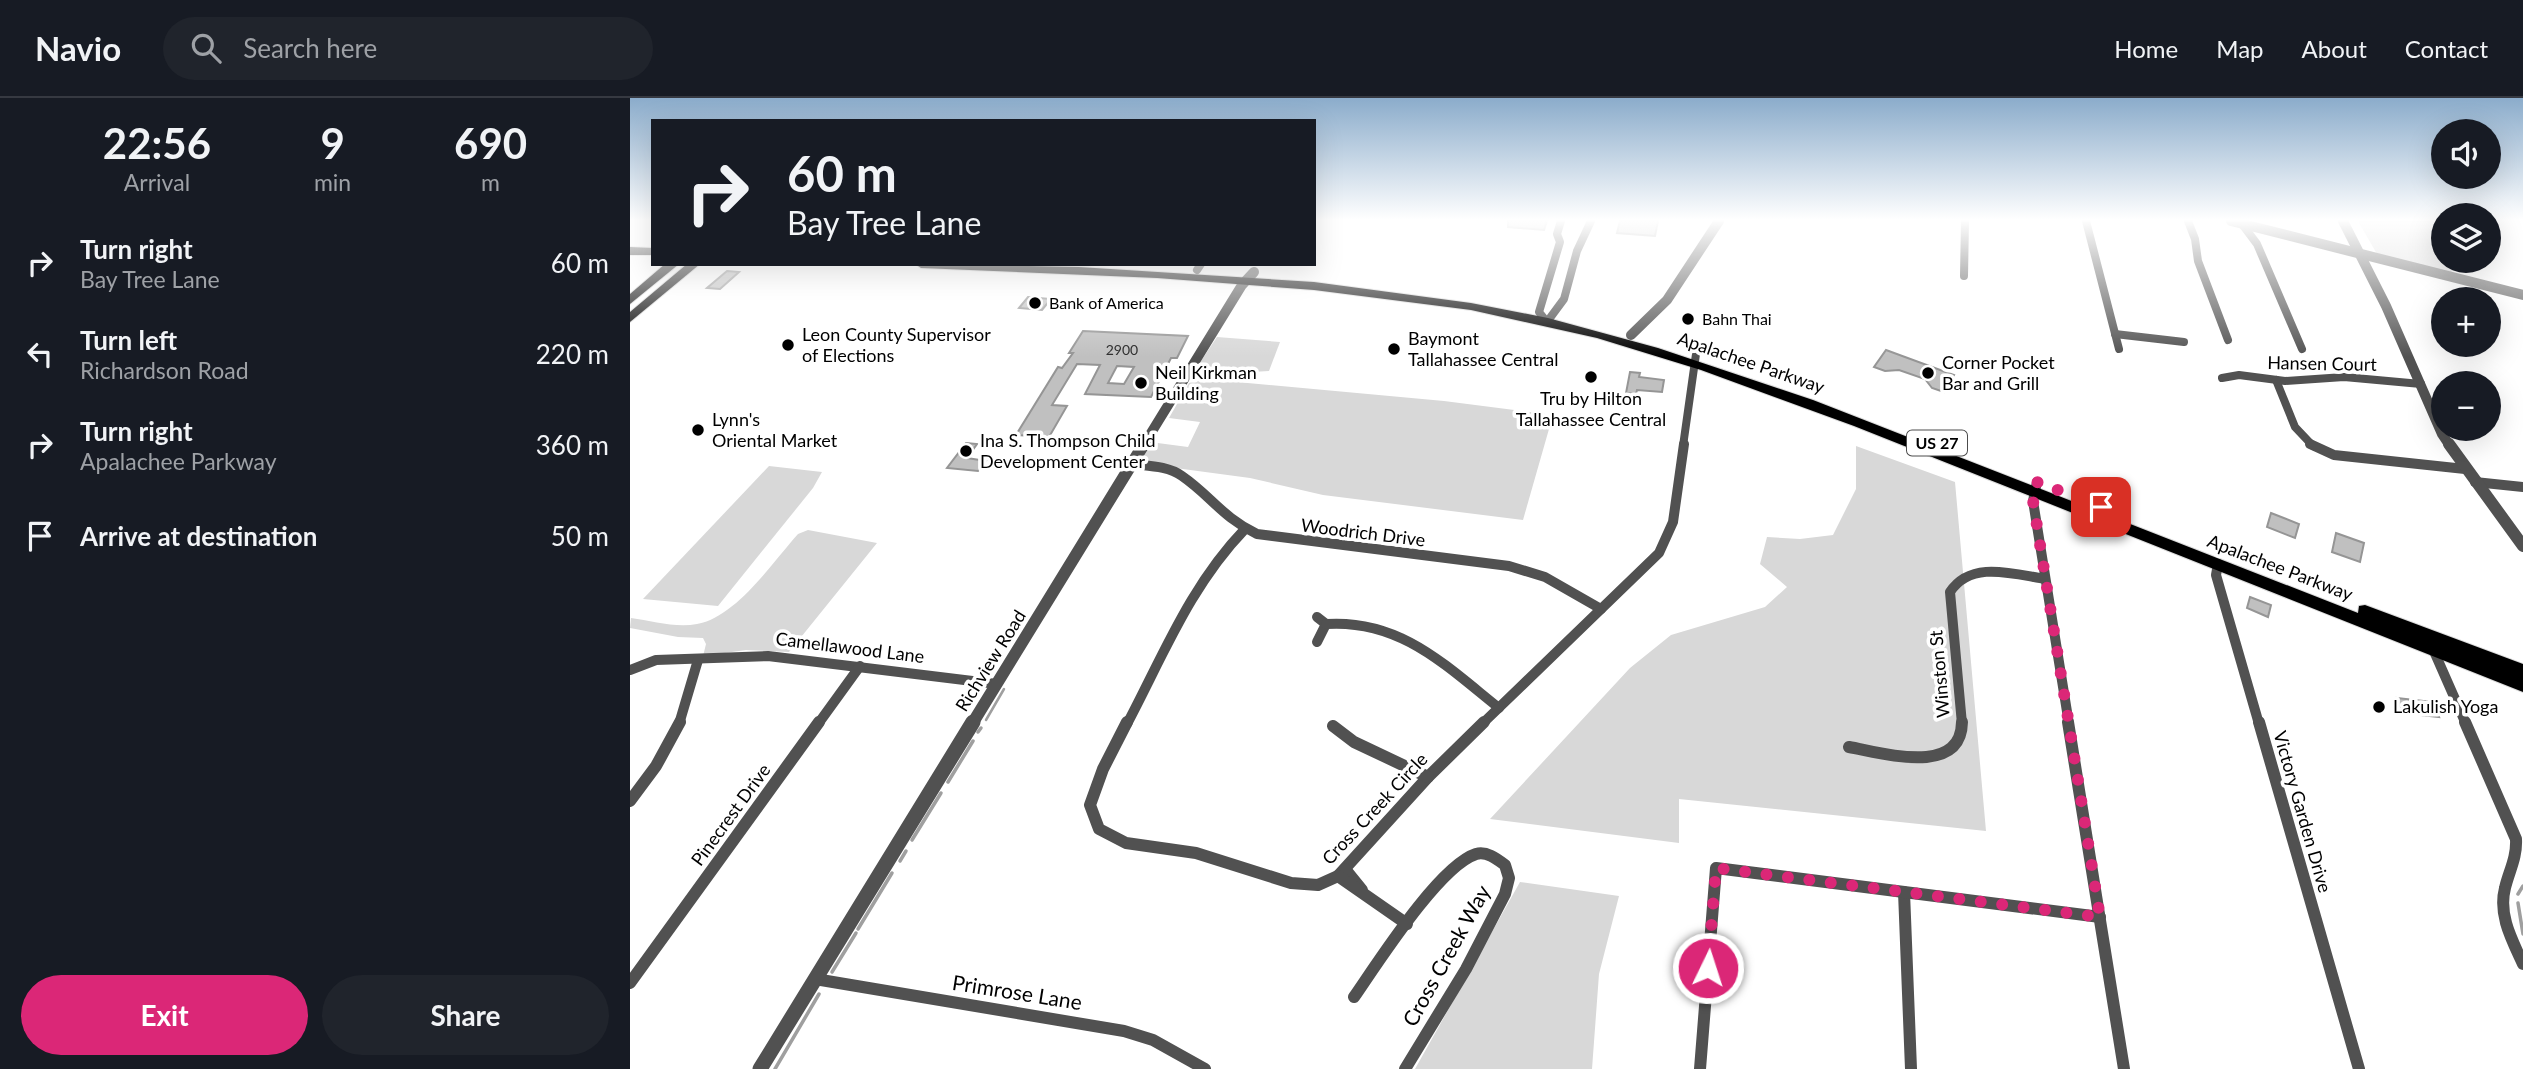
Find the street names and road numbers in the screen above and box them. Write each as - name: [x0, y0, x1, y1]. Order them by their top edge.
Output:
- street label: Apalachee Parkway: [1675, 327, 1828, 398]
- street label: Hansen Court: [2267, 351, 2377, 375]
- road number: US 27: [1907, 430, 1967, 456]
- street label: Woodrich Drive: [1300, 513, 1427, 551]
- street label: Apalachee Parkway: [2205, 529, 2357, 605]
- street label: Richview Road: [950, 606, 1030, 715]
- street label: Camellawood Lane: [775, 627, 926, 667]
- street label: Winston St: [1924, 629, 1954, 719]
- street label: Victory Garden Drive: [2269, 728, 2337, 895]
- street label: Cross Creek Circle: [1317, 748, 1432, 869]
- street label: Pinecrest Drive: [686, 759, 775, 870]
- street label: Cross Creek Way: [1397, 880, 1495, 1030]
- street label: Primrose Lane: [951, 969, 1084, 1014]

